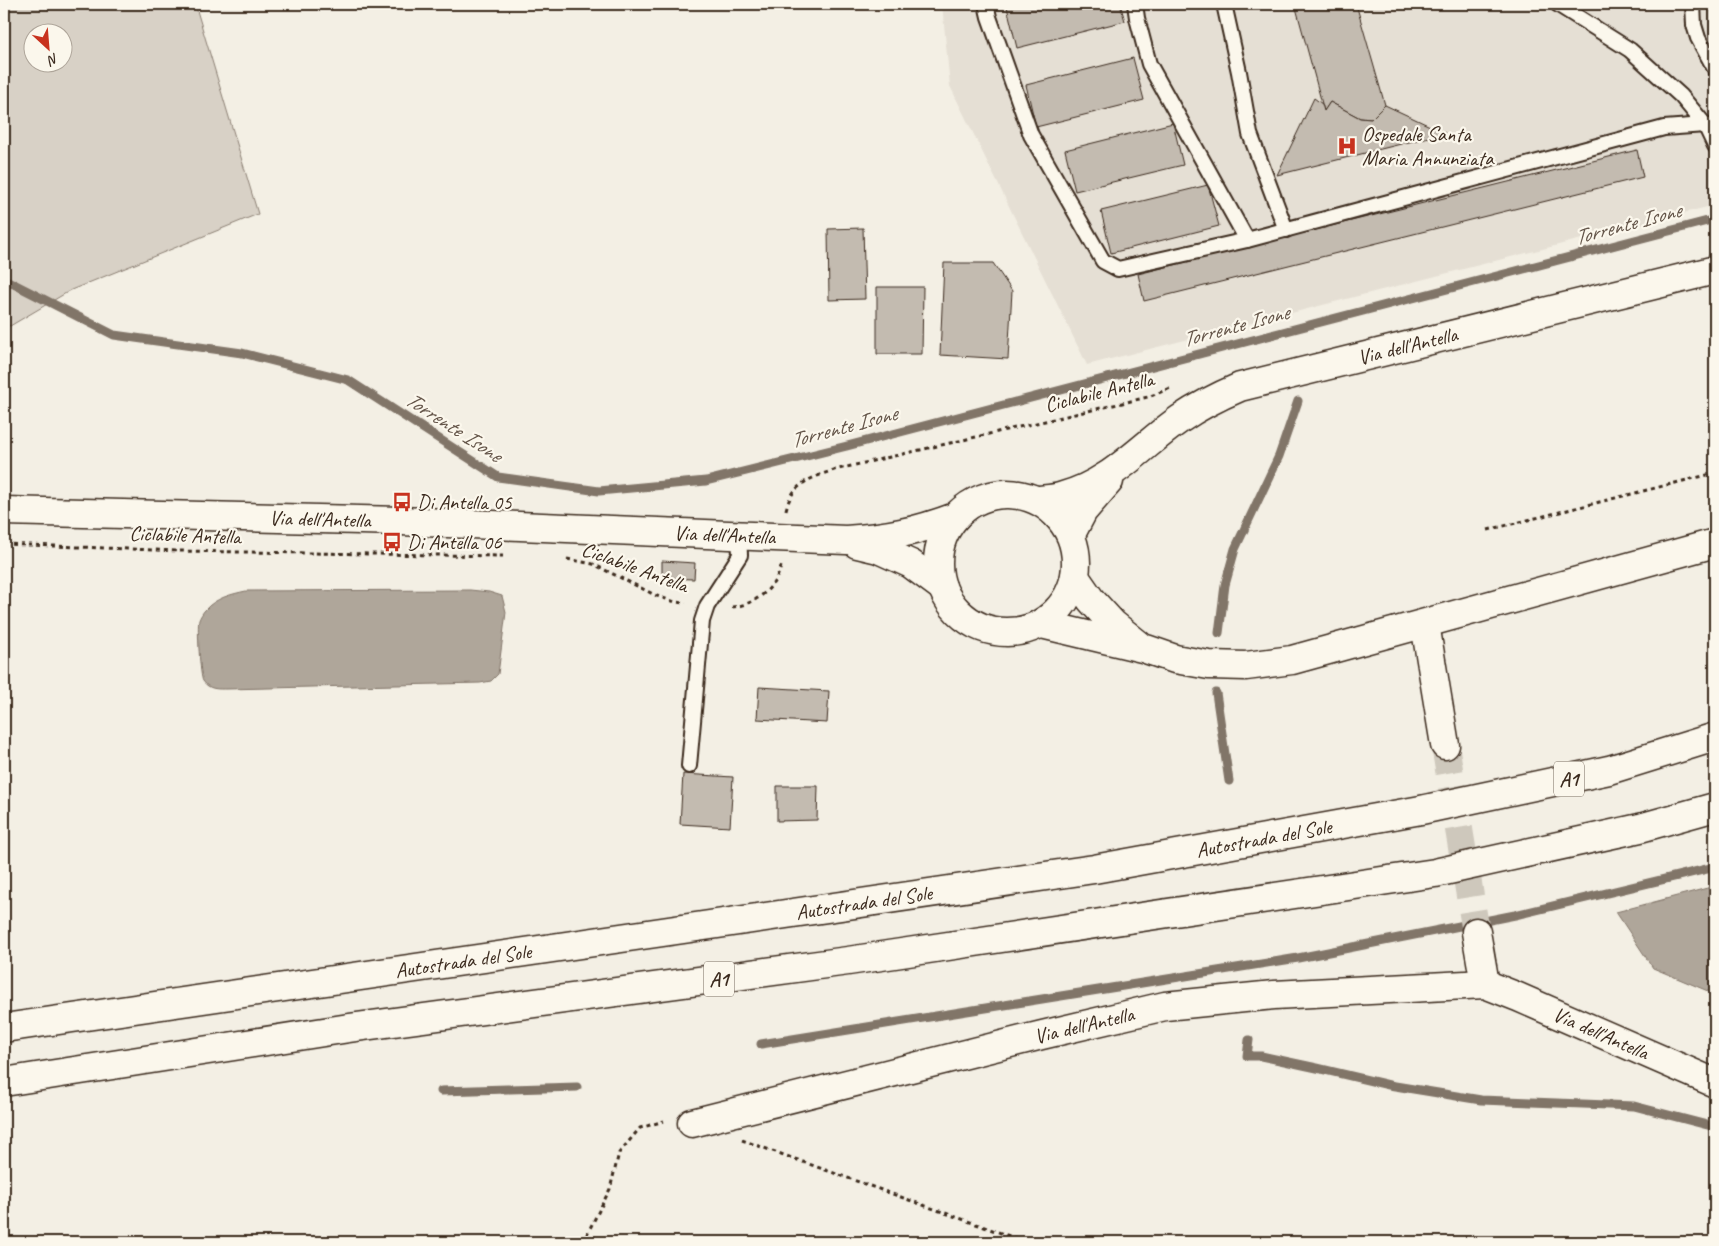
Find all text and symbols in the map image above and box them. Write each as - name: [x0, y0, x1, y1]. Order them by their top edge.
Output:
- north arrow: [22, 22, 72, 72]
- text: N: [44, 50, 61, 70]
- place label: Ospedale Santa Maria Annunziata: [1362, 121, 1495, 171]
- hospital icon: Ospedale Santa Maria Annunziata: [1336, 135, 1358, 157]
- water label: Torrente Isone: [1571, 195, 1688, 252]
- water label: Torrente Isone: [1179, 297, 1296, 354]
- street label: Via dell'Antella: [1355, 321, 1461, 371]
- street label: Ciclabile Antella: [1042, 365, 1158, 418]
- water label: Torrente Isone: [400, 385, 510, 471]
- water label: Torrente Isone: [787, 398, 904, 455]
- place label: Di Antella 05: [417, 489, 513, 515]
- bus stop icon: Di Antella 05: [391, 491, 413, 513]
- street label: Via dell'Antella: [269, 505, 373, 533]
- street label: Ciclabile Antella: [129, 520, 243, 550]
- street label: Via dell'Antella: [673, 520, 777, 550]
- place label: Di Antella 06: [407, 529, 502, 555]
- bus stop icon: Di Antella 06: [381, 531, 403, 553]
- street label: Ciclabile Antella: [578, 536, 694, 599]
- road number: A1: [1554, 762, 1584, 796]
- street label: Autostrada del Sole: [1194, 813, 1336, 863]
- street label: Autostrada del Sole: [794, 879, 936, 925]
- street label: Autostrada del Sole: [393, 938, 535, 984]
- road number: A1: [704, 962, 734, 996]
- street label: Via dell'Antella: [1031, 1000, 1138, 1049]
- street label: Via dell'Antella: [1549, 1001, 1654, 1066]

